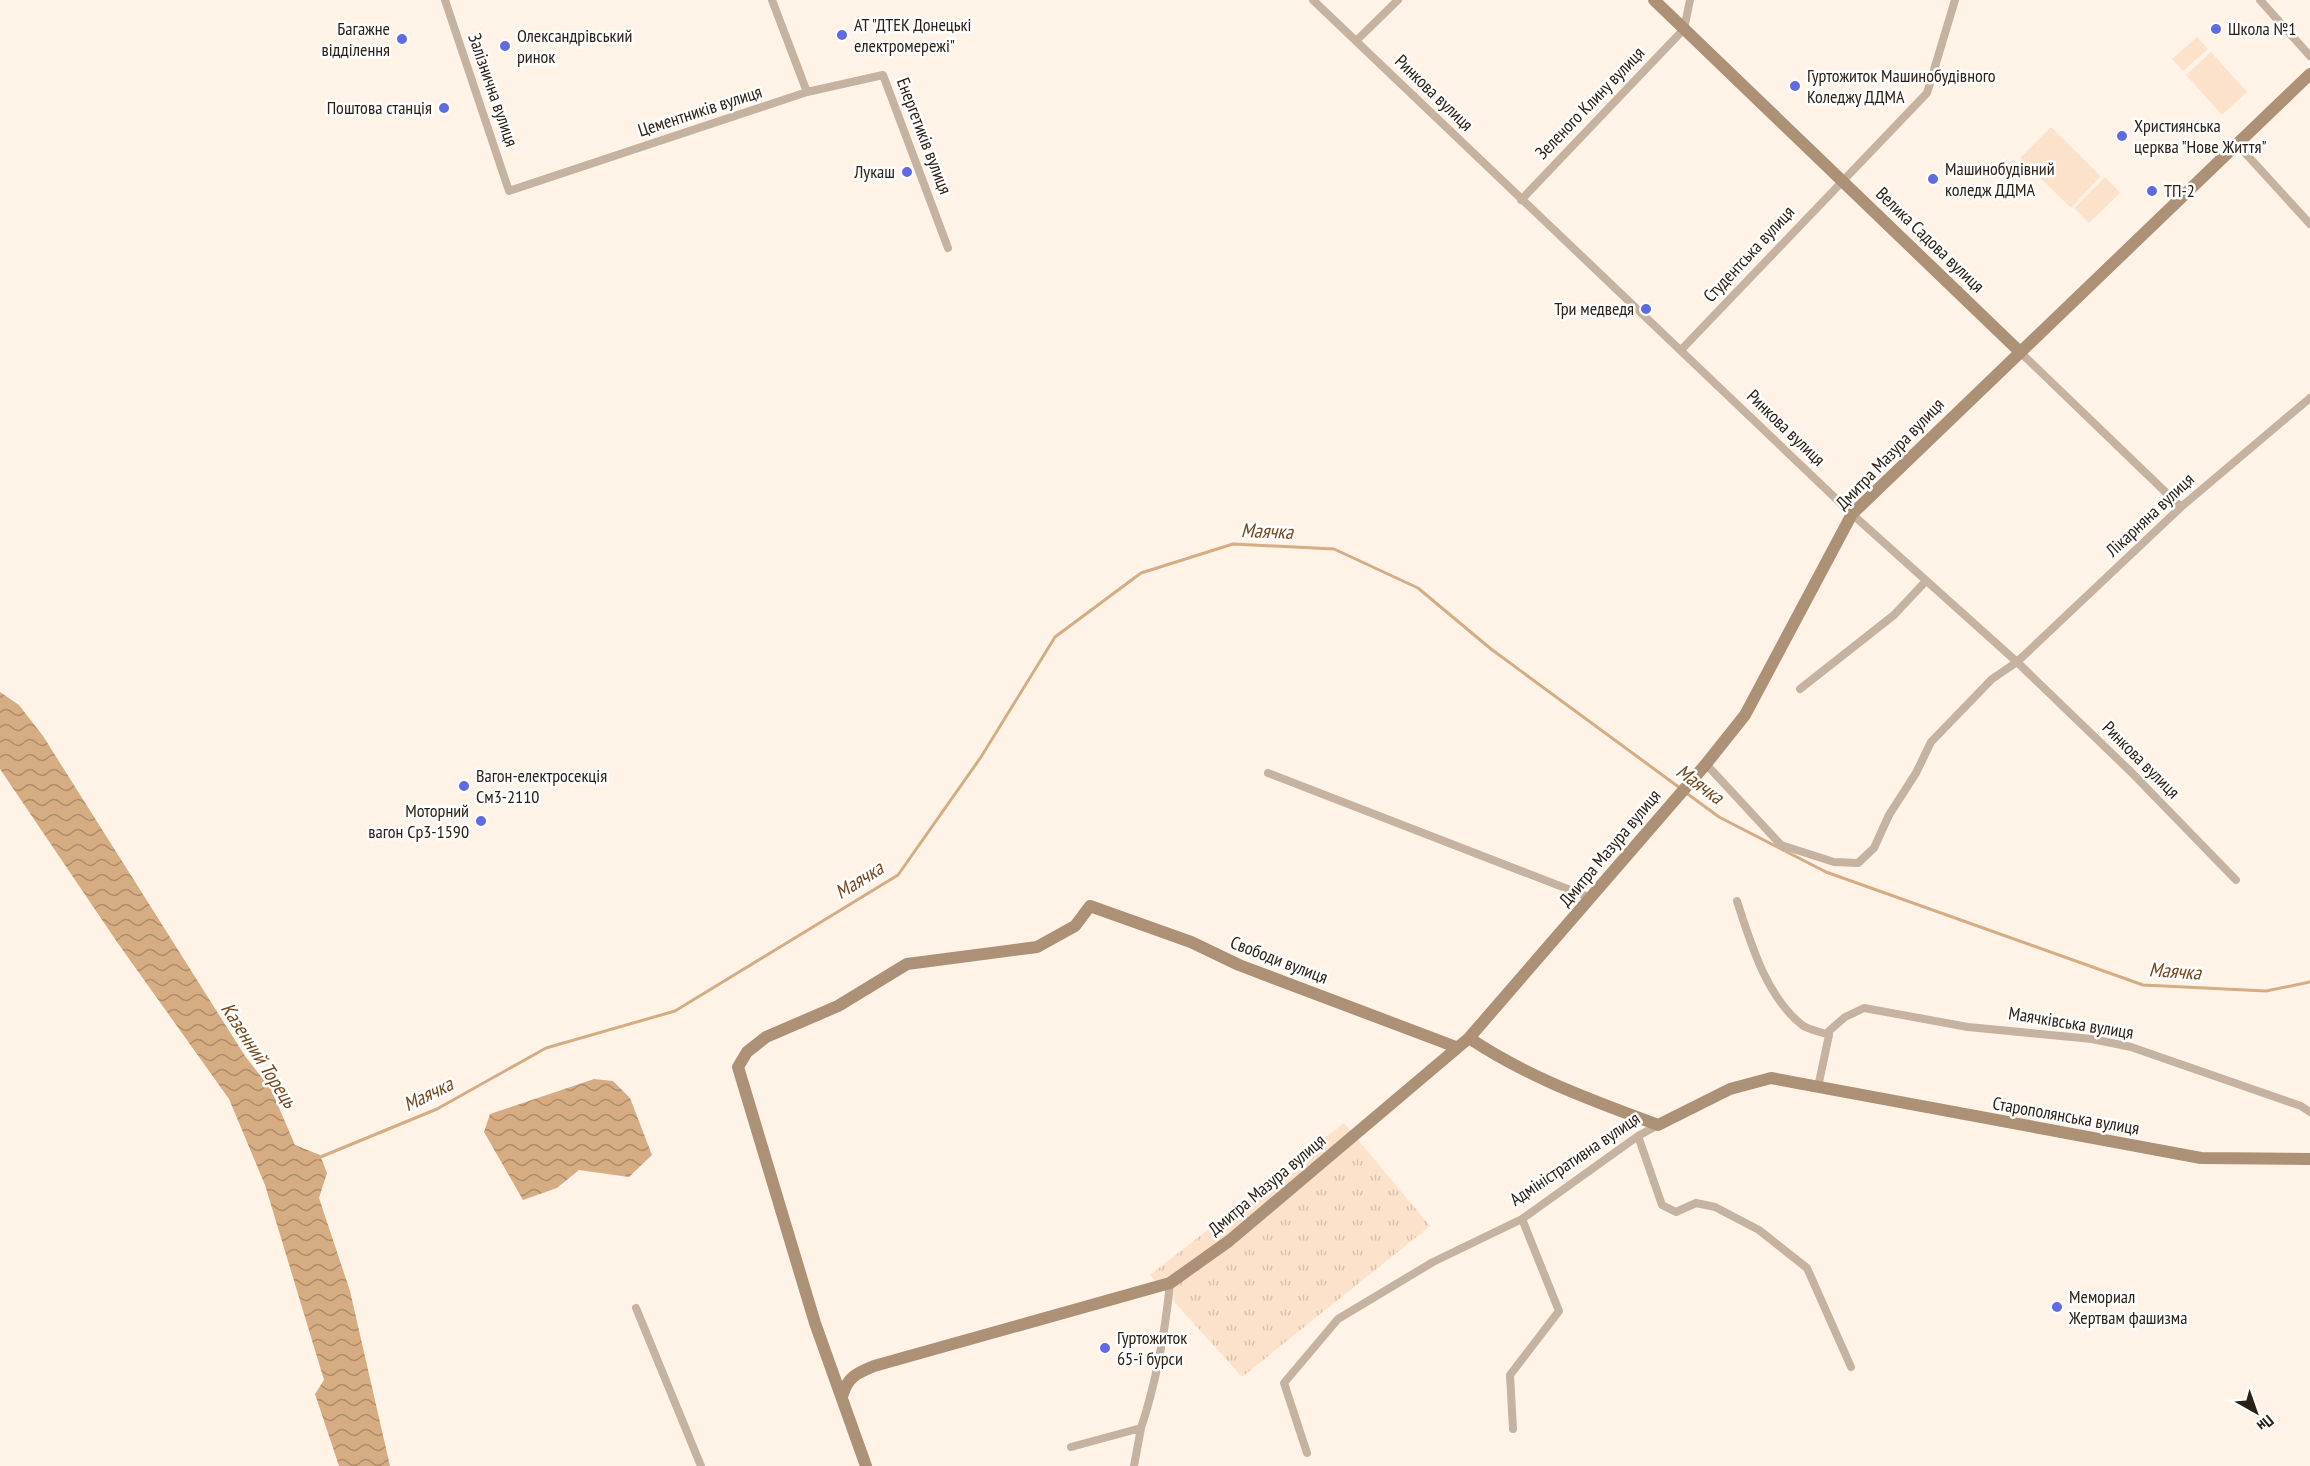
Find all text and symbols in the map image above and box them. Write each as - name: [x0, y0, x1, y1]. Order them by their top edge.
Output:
- place label: АТ "ДТЕК Донецькі електромережі": [854, 13, 971, 57]
- place label: Багажне відділення: [321, 17, 390, 61]
- place label: Школа №1: [2228, 17, 2296, 40]
- marker: Школа №1: [2209, 22, 2223, 36]
- place label: Олександрівський ринок: [517, 24, 632, 68]
- marker: АТ "ДТЕК Донецькі електромережі": [835, 28, 849, 42]
- street label: Залізнична вулиця: [463, 30, 524, 149]
- marker: Багажне відділення: [395, 32, 409, 46]
- marker: Олександрівський ринок: [498, 39, 512, 53]
- street label: Зеленого Клину вулиця: [1530, 41, 1649, 164]
- street label: Ринкова вулиця: [1390, 50, 1478, 136]
- place label: Гуртожиток Машинобудівного Коледжу ДДМА: [1807, 64, 1996, 108]
- street label: Енергетиків вулиця: [892, 74, 957, 197]
- marker: Гуртожиток Машинобудівного Коледжу ДДМА: [1788, 79, 1802, 93]
- street label: Цементників вулиця: [635, 80, 765, 141]
- place label: Поштова станція: [327, 96, 432, 119]
- marker: Поштова станція: [437, 101, 451, 115]
- place label: Християнська церква "Нове Життя": [2134, 114, 2267, 158]
- marker: Християнська церква "Нове Життя": [2115, 129, 2129, 143]
- place label: Машинобудівний коледж ДДМА: [1945, 157, 2055, 201]
- place label: Лукаш: [853, 160, 895, 183]
- marker: Лукаш: [900, 165, 914, 179]
- marker: Машинобудівний коледж ДДМА: [1926, 172, 1940, 186]
- place label: ТП-2: [2164, 179, 2195, 202]
- street label: Велика Садова вулиця: [1871, 182, 1989, 297]
- marker: ТП-2: [2145, 184, 2159, 198]
- street label: Студентська вулиця: [1698, 201, 1799, 307]
- place label: Три медведя: [1554, 297, 1634, 320]
- marker: Три медведя: [1639, 302, 1653, 316]
- street label: Ринкова вулиця: [1742, 385, 1830, 471]
- street label: Дмитра Мазура вулиця: [1831, 393, 1949, 514]
- street label: Лікарняна вулиця: [2100, 468, 2199, 562]
- water label: Маячка: [1240, 517, 1295, 545]
- street label: Ринкова вулиця: [2098, 716, 2185, 803]
- water label: Маячка: [1671, 758, 1730, 810]
- place label: Вагон-електросекція См3-2110: [476, 764, 607, 808]
- marker: Вагон-електросекція См3-2110: [457, 779, 471, 793]
- street label: Дмитра Мазура вулиця: [1554, 784, 1665, 911]
- place label: Моторний вагон Ср3-1590: [368, 799, 469, 843]
- marker: Моторний вагон Ср3-1590: [474, 814, 488, 828]
- water label: Маячка: [830, 855, 889, 905]
- street label: Свободи вулиця: [1227, 930, 1331, 989]
- water label: Маячка: [2148, 956, 2203, 986]
- water label: Казенний Торець: [215, 997, 304, 1114]
- street label: Маячківська вулиця: [2007, 1001, 2135, 1044]
- water label: Маячка: [399, 1070, 458, 1117]
- street label: Старополянська вулиця: [1991, 1091, 2141, 1140]
- street label: Адміністративна вулиця: [1505, 1107, 1644, 1211]
- street label: Дмитра Мазура вулиця: [1203, 1129, 1330, 1240]
- place label: Мемориал Жертвам фашизма: [2068, 1285, 2187, 1329]
- marker: Мемориал Жертвам фашизма: [2050, 1300, 2064, 1314]
- place label: Гуртожиток 65-ї бурси: [1117, 1326, 1187, 1370]
- marker: Гуртожиток 65-ї бурси: [1098, 1341, 1112, 1355]
- north arrow: [2226, 1382, 2286, 1442]
- text: Пн: [2253, 1411, 2278, 1436]

